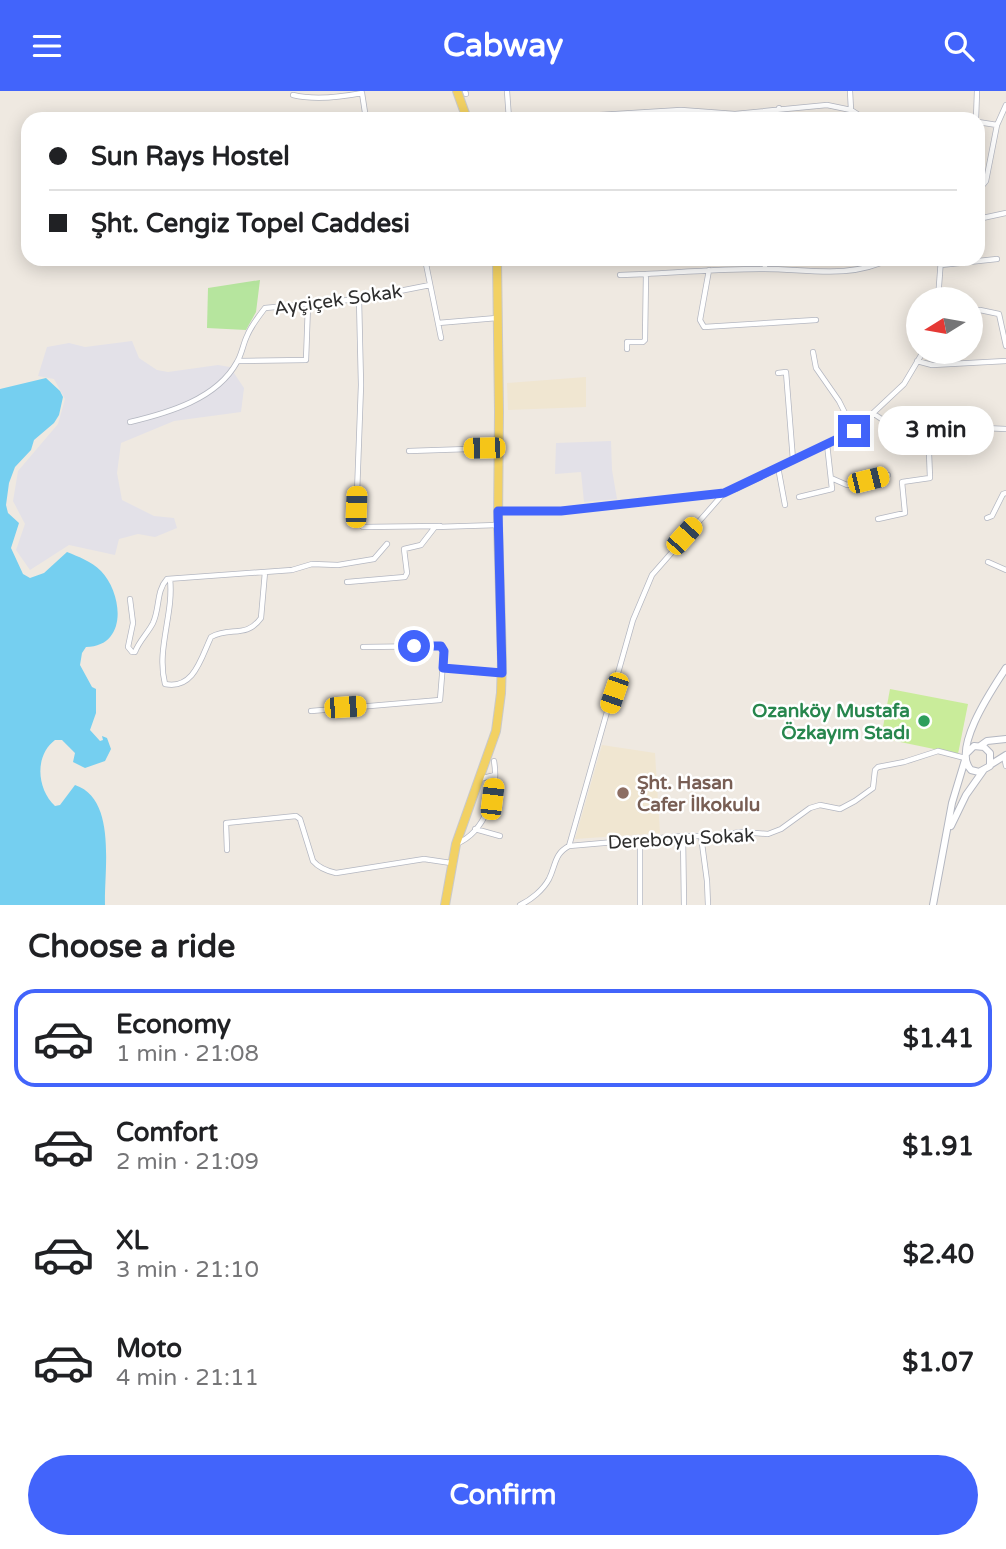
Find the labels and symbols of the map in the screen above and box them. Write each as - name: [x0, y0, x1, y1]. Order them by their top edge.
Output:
- street label: Ayçiçek Sokak: [273, 280, 404, 320]
- north arrow: [906, 287, 984, 364]
- callout: 3 min: [878, 407, 994, 455]
- route end: [838, 415, 870, 447]
- car: [463, 437, 506, 459]
- car: [846, 465, 891, 495]
- car: [345, 486, 368, 528]
- car: [663, 513, 706, 559]
- route start: [398, 630, 430, 662]
- car: [598, 670, 631, 716]
- car: [324, 695, 367, 719]
- place label: Ozanköy Mustafa Özkayım Stadı: [752, 700, 910, 745]
- marker: Ozanköy Mustafa Özkayım Stadı: [916, 713, 932, 729]
- place label: Şht. Hasan Cafer İlkokulu: [637, 772, 760, 816]
- car: [480, 777, 505, 821]
- marker: Şht. Hasan Cafer İlkokulu: [615, 785, 631, 801]
- street label: Dereboyu Sokak: [607, 824, 755, 854]

